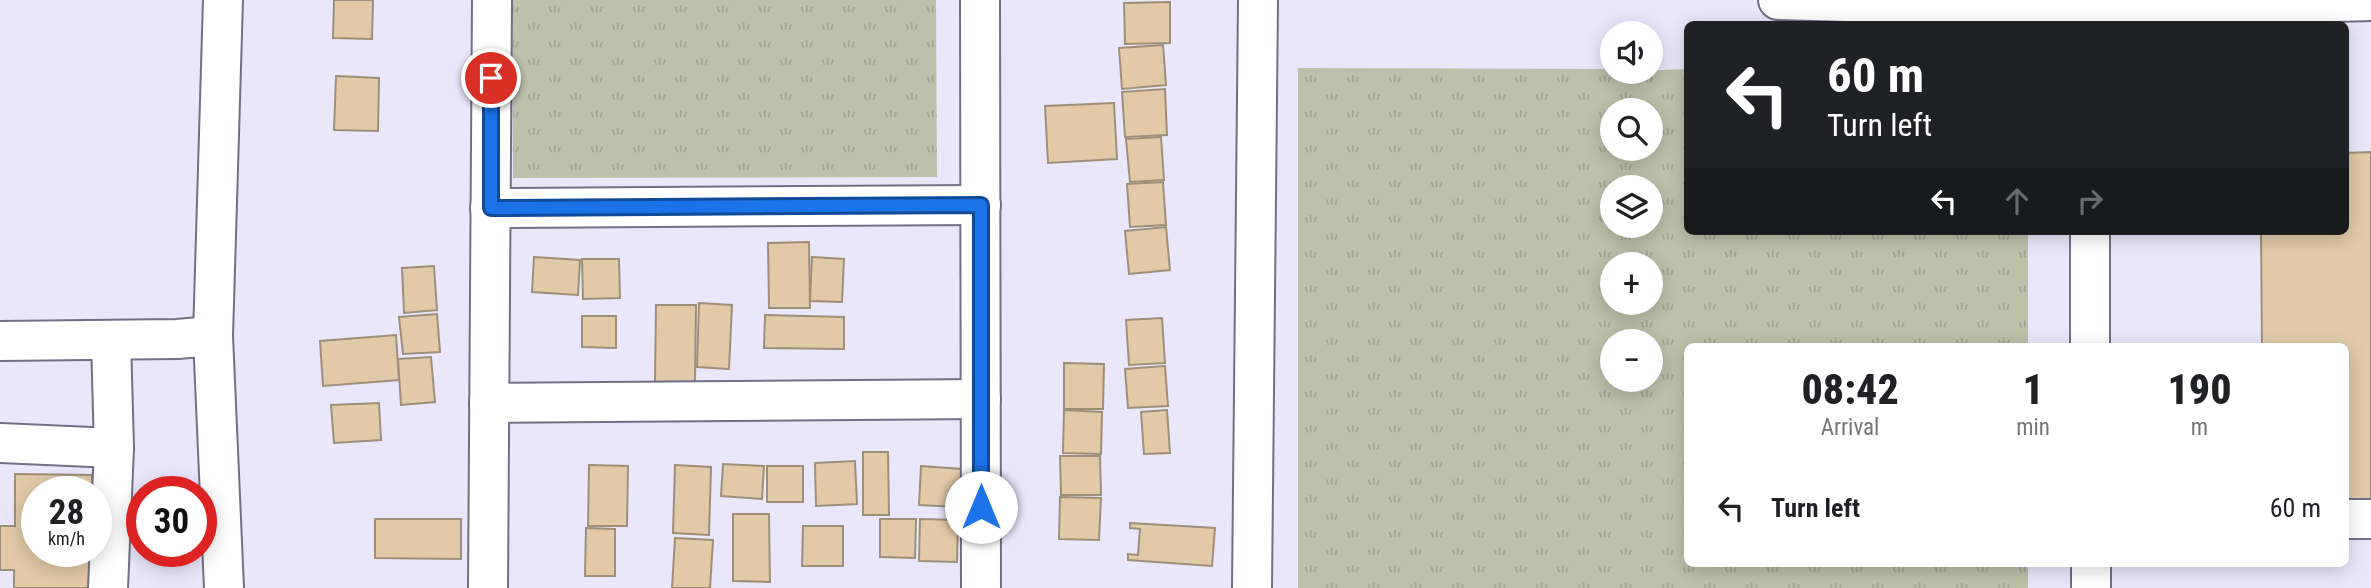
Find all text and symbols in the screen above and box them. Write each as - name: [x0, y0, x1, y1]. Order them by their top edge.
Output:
- map controls: [1600, 21, 1663, 392]
- button: sound: [1600, 21, 1663, 84]
- text: 60 m: [1827, 47, 1924, 104]
- pin: [461, 48, 521, 108]
- icon: left: [1712, 49, 1803, 140]
- icon: arrive: [472, 59, 510, 97]
- button: search: [1600, 98, 1663, 161]
- text: Turn left: [1827, 106, 1932, 144]
- button: layers: [1600, 175, 1663, 238]
- icon: left: [1925, 182, 1963, 220]
- icon: ahead: [1998, 182, 2036, 220]
- icon: right: [2071, 182, 2109, 220]
- button: +: [1600, 252, 1663, 315]
- button: −: [1600, 329, 1663, 392]
- text: 08:42: [1801, 365, 1899, 414]
- text: 1: [2022, 365, 2044, 414]
- text: 190: [2167, 365, 2232, 414]
- text: Arrival: [1821, 414, 1879, 441]
- text: min: [2016, 414, 2050, 441]
- text: m: [2191, 414, 2208, 441]
- position arrow: [944, 470, 1018, 544]
- speed limit sign: 30: [126, 476, 217, 567]
- icon: left: [1712, 489, 1750, 527]
- text: 28: [49, 492, 84, 533]
- text: Turn left: [1771, 493, 1860, 523]
- text: 60 m: [2270, 493, 2321, 523]
- text: km/h: [48, 528, 85, 549]

